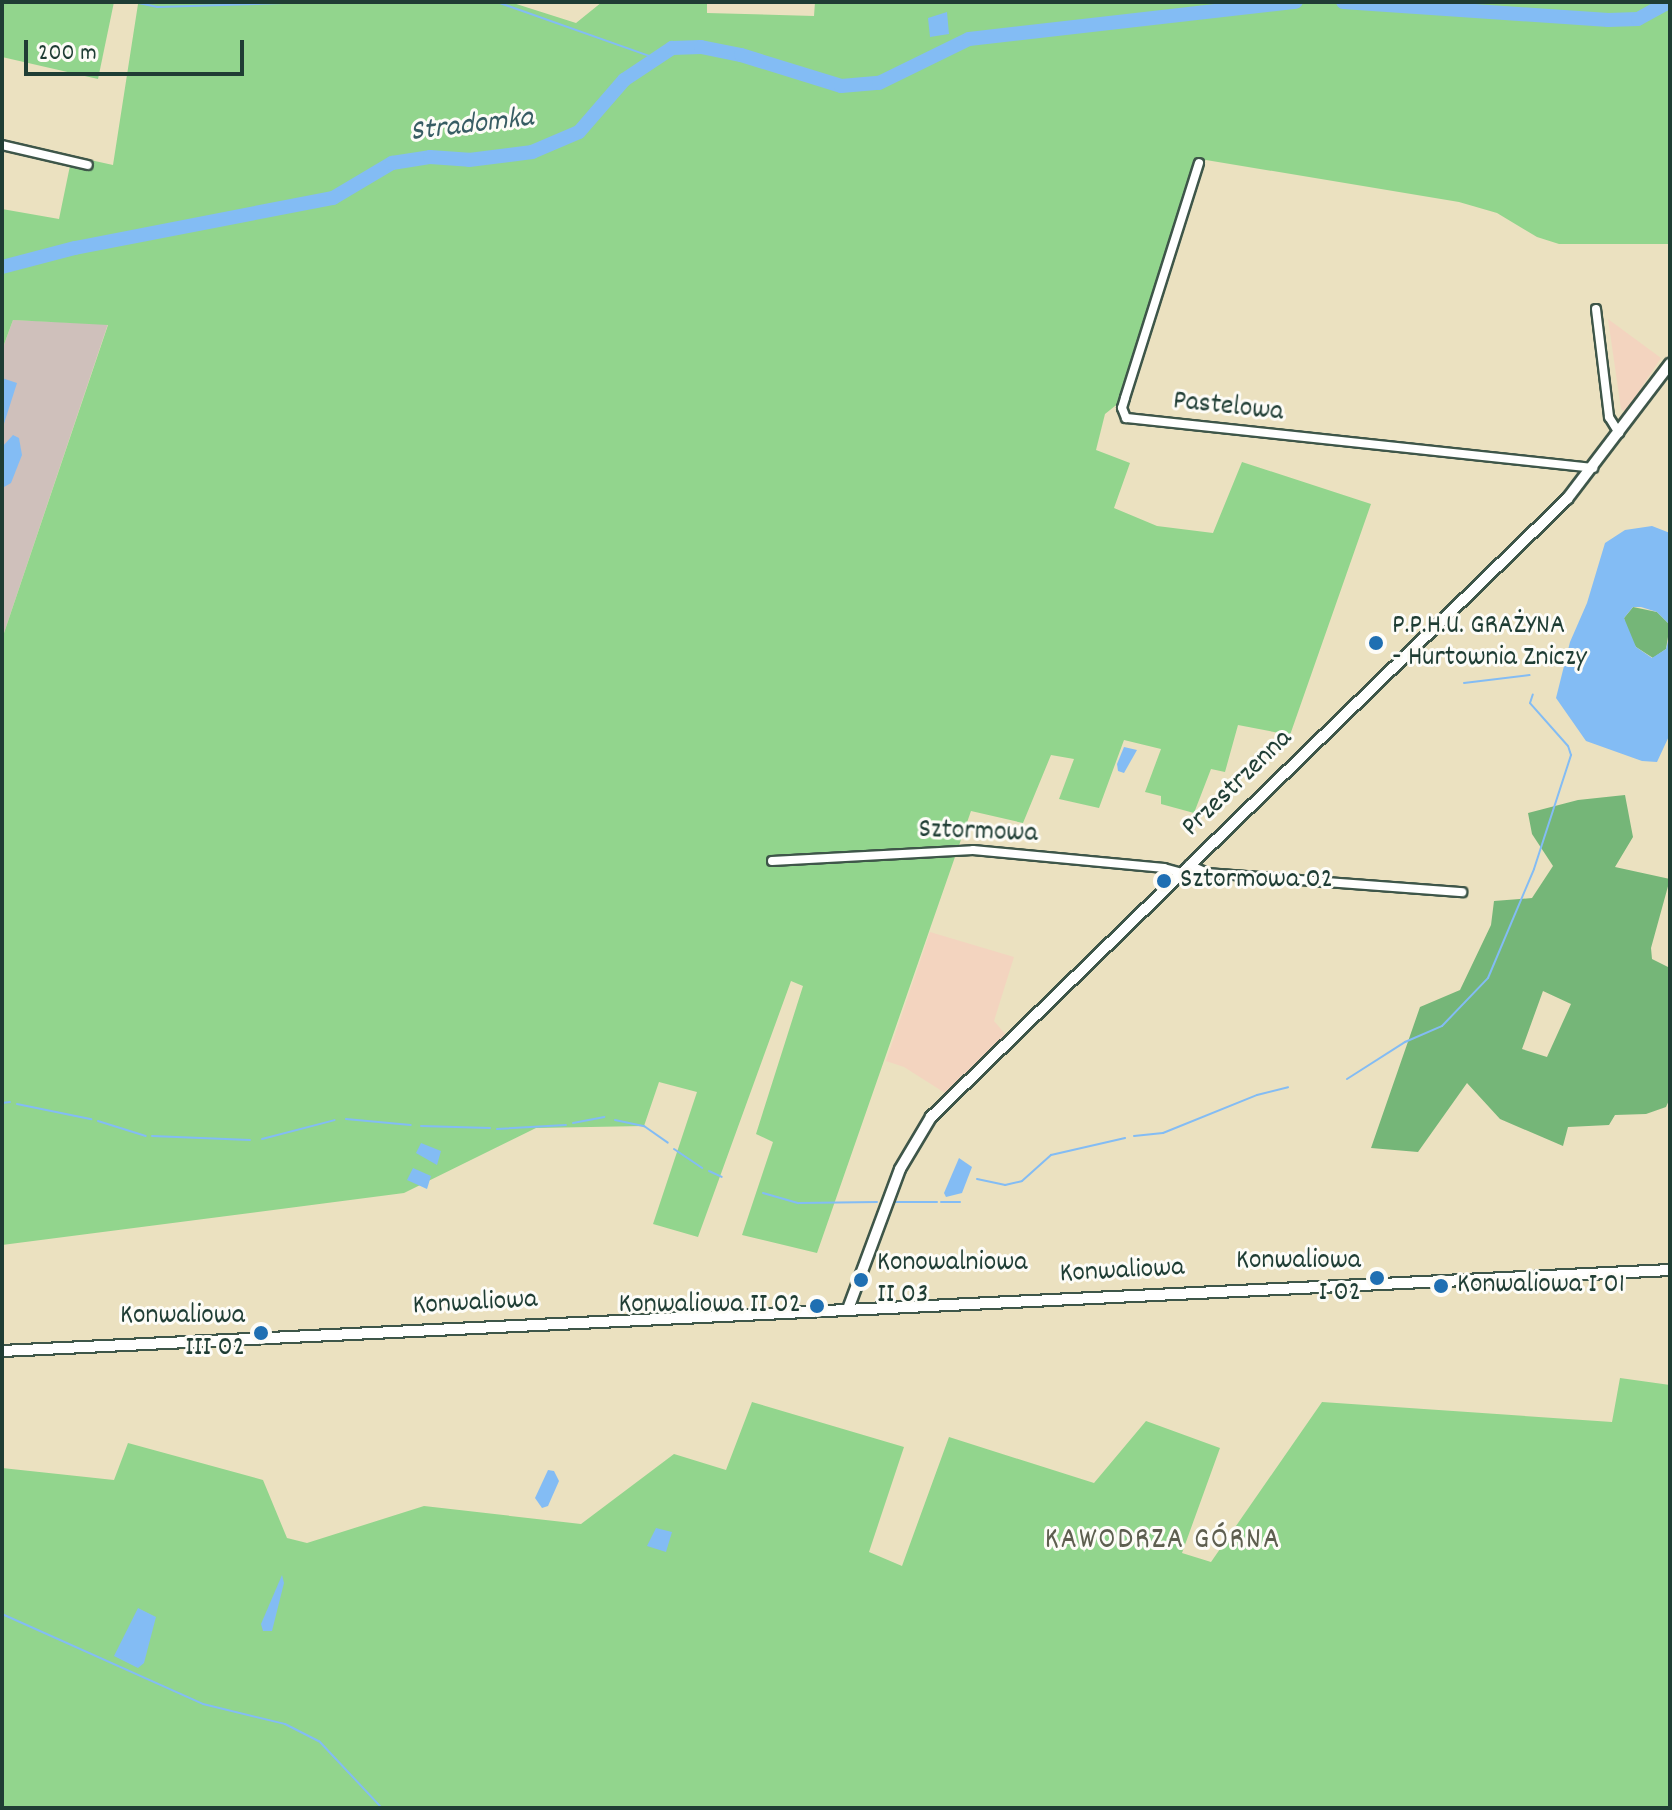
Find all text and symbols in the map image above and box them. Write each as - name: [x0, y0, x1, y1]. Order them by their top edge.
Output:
- scale bar: [28, 24, 248, 74]
- text: 200 m: [38, 37, 97, 71]
- water label: Stradomka: [408, 102, 536, 152]
- street label: Pastelowa: [1171, 386, 1285, 430]
- place label: P.P.H.U. GRAŻYNA - Hurtownia Zniczy: [1392, 610, 1587, 676]
- marker: P.P.H.U. GRAŻYNA - Hurtownia Zniczy: [1367, 634, 1385, 652]
- street label: Przestrzenna: [1176, 723, 1300, 845]
- street label: Sztormowa: [918, 814, 1038, 852]
- place label: Sztormowa 02: [1180, 864, 1333, 898]
- marker: Sztormowa 02: [1155, 872, 1173, 890]
- place label: Konwaliowa I 02: [1236, 1245, 1361, 1311]
- place label: Konowalniowa II 03: [877, 1247, 1027, 1313]
- street label: Konwaliowa: [1059, 1252, 1185, 1292]
- marker: Konwaliowa I 02: [1368, 1269, 1386, 1287]
- place label: Konwaliowa I 01: [1457, 1269, 1625, 1303]
- marker: Konowalniowa II 03: [852, 1271, 870, 1289]
- marker: Konwaliowa I 01: [1432, 1277, 1450, 1295]
- street label: Konwaliowa: [412, 1284, 538, 1324]
- place label: Konwaliowa II 02: [618, 1289, 801, 1323]
- marker: Konwaliowa II 02: [808, 1297, 826, 1315]
- place label: Konwaliowa III 02: [120, 1300, 245, 1366]
- marker: Konwaliowa III 02: [252, 1324, 270, 1342]
- district label: KAWODRZA GÓRNA: [1045, 1524, 1281, 1560]

